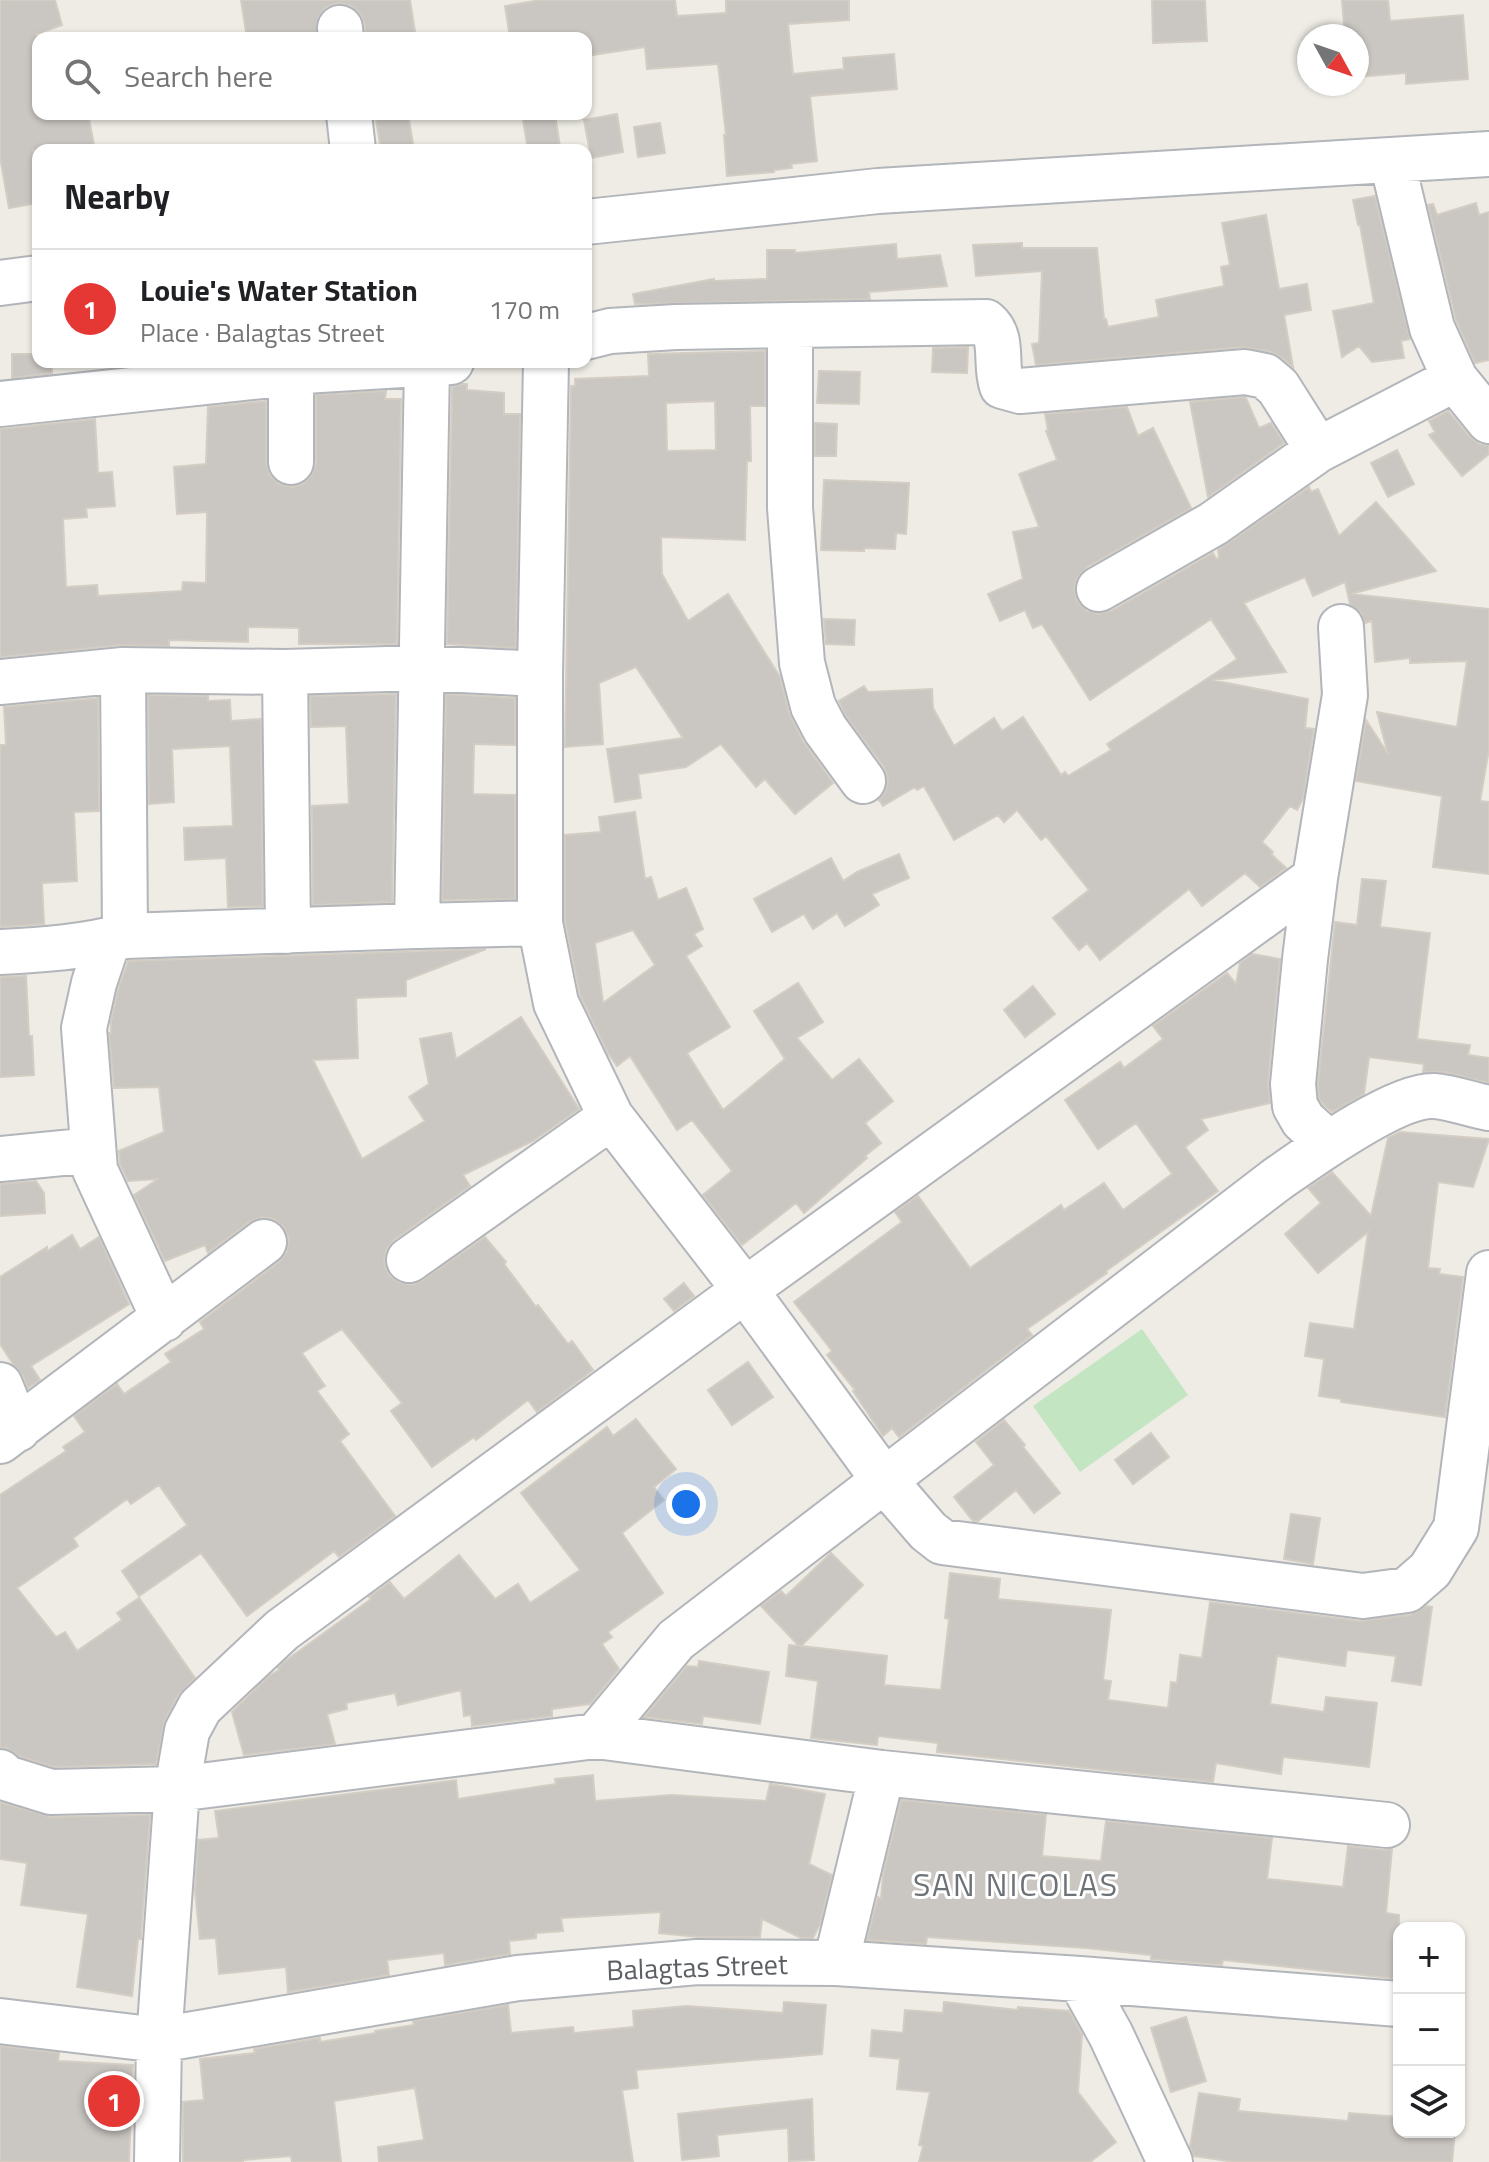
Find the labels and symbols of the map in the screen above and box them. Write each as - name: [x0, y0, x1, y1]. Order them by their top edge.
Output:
- north arrow: [1297, 24, 1369, 96]
- your location: [666, 1484, 706, 1524]
- district label: SAN NICOLAS: [913, 1860, 1119, 1908]
- street label: Balagtas Street: [606, 1942, 789, 1991]
- pin: 1: [88, 2071, 140, 2131]

